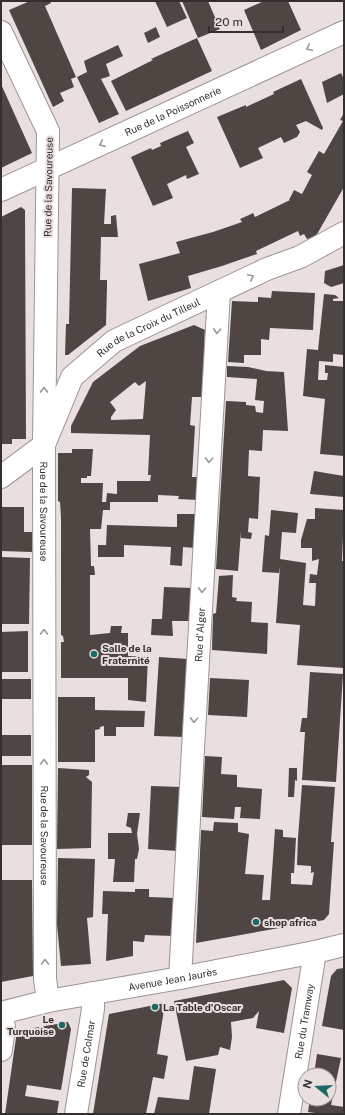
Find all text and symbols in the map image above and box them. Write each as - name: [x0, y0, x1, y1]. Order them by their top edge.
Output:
- scale bar: [209, 8, 283, 34]
- text: 20 m: [215, 15, 243, 29]
- one-way arrow: [305, 44, 312, 52]
- street label: Rue de la Poissonnerie: [123, 83, 223, 138]
- street label: Rue de la Savoureuse: [41, 137, 55, 237]
- one-way arrow: [98, 139, 106, 147]
- one-way arrow: [246, 274, 254, 282]
- street label: Rue de la Croix du Tilleul: [94, 295, 202, 359]
- one-way arrow: [213, 328, 221, 334]
- one-way arrow: [40, 387, 49, 393]
- one-way arrow: [205, 457, 214, 463]
- street label: Rue de la Savoureuse: [38, 461, 50, 562]
- one-way arrow: [197, 587, 206, 593]
- street label: Rue d'Alger: [192, 607, 207, 662]
- one-way arrow: [40, 629, 48, 635]
- place label: Salle de la Fraternité: [102, 642, 152, 666]
- marker: Salle de la Fraternité: [89, 649, 99, 659]
- one-way arrow: [190, 717, 199, 723]
- one-way arrow: [40, 759, 48, 765]
- street label: Rue de la Savoureuse: [39, 785, 51, 886]
- place label: shop africa: [264, 916, 317, 928]
- marker: shop africa: [251, 917, 261, 927]
- one-way arrow: [41, 959, 49, 965]
- street label: Avenue Jean Jaurès: [127, 965, 218, 993]
- street label: Rue du Tramway: [292, 982, 316, 1060]
- place label: La Table d'Oscar: [163, 1001, 241, 1013]
- marker: La Table d'Oscar: [150, 1002, 160, 1012]
- place label: Le Turquoise: [7, 1013, 54, 1037]
- street label: Rue de Colmar: [74, 1019, 97, 1088]
- marker: Le Turquoise: [57, 1020, 67, 1030]
- north arrow: [297, 1067, 337, 1107]
- text: N: [300, 1078, 315, 1090]

